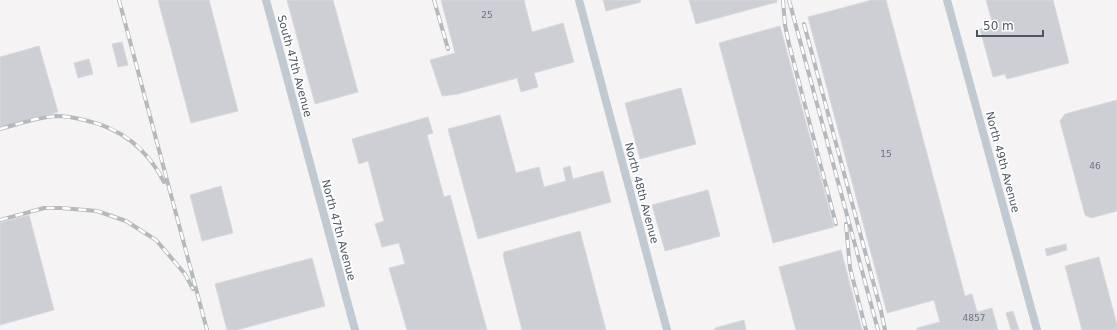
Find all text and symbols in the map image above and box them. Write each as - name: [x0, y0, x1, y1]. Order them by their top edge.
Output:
- house number: 25: [481, 10, 493, 20]
- scale bar: [977, 12, 1043, 38]
- street label: South 47th Avenue: [275, 14, 314, 119]
- text: 50 m: [983, 19, 1014, 33]
- street label: North 49th Avenue: [983, 110, 1022, 214]
- street label: North 48th Avenue: [622, 141, 661, 245]
- house number: 15: [880, 149, 892, 159]
- house number: 46: [1089, 161, 1101, 171]
- street label: North 47th Avenue: [319, 178, 358, 282]
- house number: 4857: [963, 313, 985, 323]

